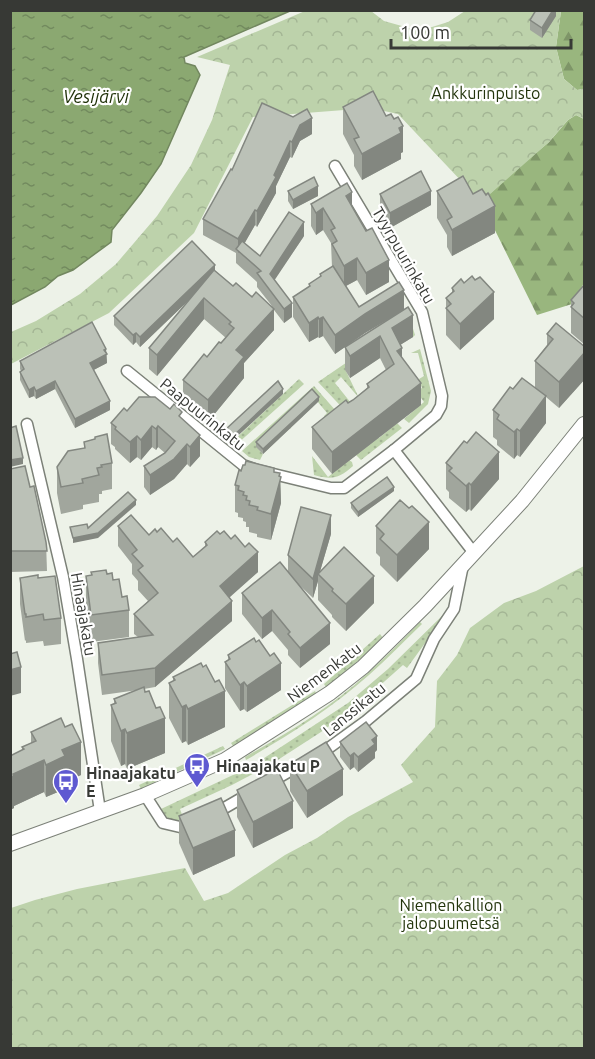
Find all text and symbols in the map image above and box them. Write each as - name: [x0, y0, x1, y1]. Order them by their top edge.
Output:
- scale bar: [391, 12, 571, 50]
- text: 100 m: [400, 22, 450, 42]
- park label: Ankkurinpuisto: [432, 84, 540, 102]
- water label: Vesijärvi: [63, 86, 129, 106]
- street label: Tyyrpuurinkatu: [369, 203, 439, 307]
- street label: Paapuurinkatu: [157, 374, 249, 454]
- street label: Hinaajakatu: [68, 571, 100, 657]
- street label: Niemenkatu: [284, 638, 364, 706]
- street label: Lanssikatu: [319, 678, 389, 740]
- bus stop icon: Hinaajakatu P: [182, 751, 212, 789]
- place label: Hinaajakatu P: [216, 757, 320, 775]
- place label: Hinaajakatu E: [86, 764, 176, 800]
- bus stop icon: Hinaajakatu E: [51, 767, 81, 805]
- park label: Niemenkallion jalopuumetsä: [400, 896, 502, 932]

